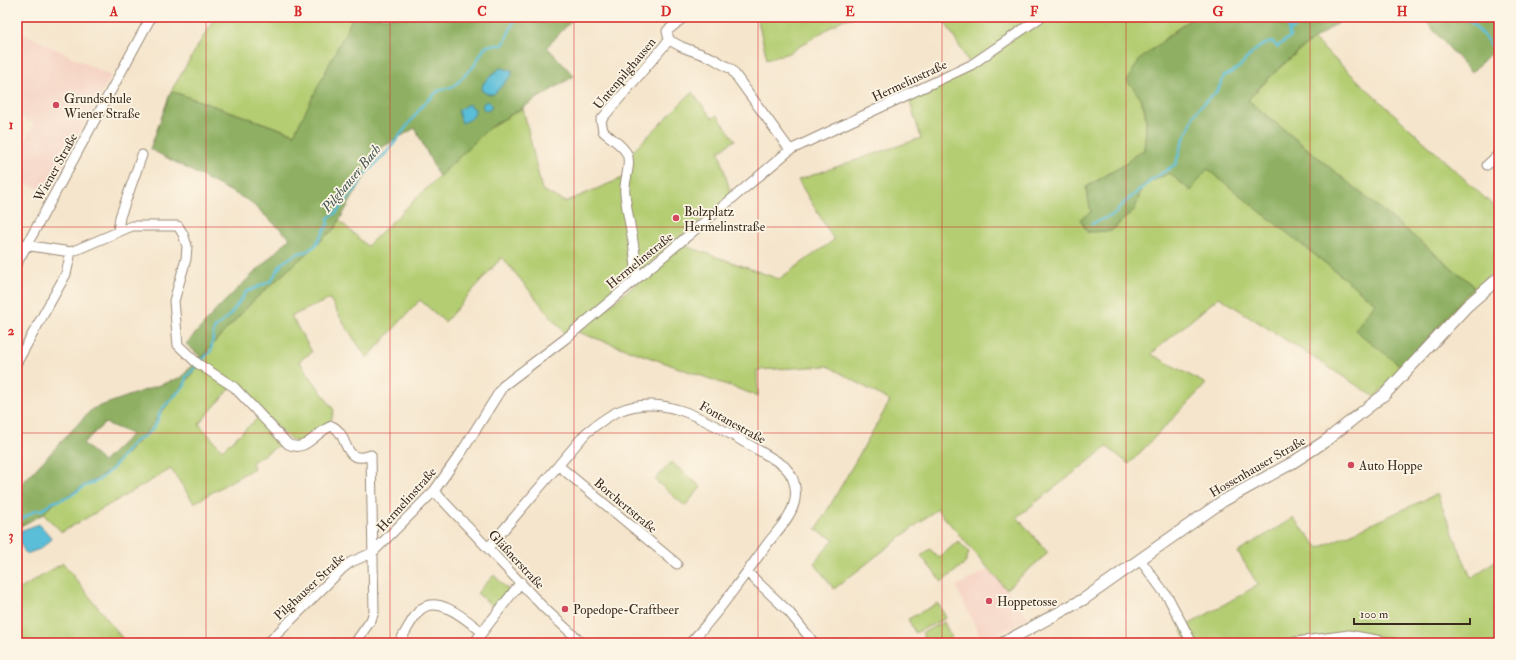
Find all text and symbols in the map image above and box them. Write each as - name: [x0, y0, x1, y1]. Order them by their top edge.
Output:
- text: A: [109, 4, 119, 20]
- text: B: [294, 4, 302, 20]
- text: C: [477, 4, 487, 20]
- text: D: [661, 4, 672, 20]
- text: E: [845, 4, 855, 20]
- text: F: [1030, 4, 1039, 20]
- text: G: [1213, 4, 1224, 20]
- text: H: [1397, 4, 1408, 20]
- street label: Untenpilghausen: [590, 34, 660, 113]
- street label: Hermelinstraße: [869, 56, 950, 105]
- place label: Grundschule Wiener Straße: [63, 91, 140, 122]
- marker: Grundschule Wiener Straße: [51, 100, 61, 110]
- text: 1: [9, 117, 14, 133]
- street label: Wiener Straße: [30, 130, 82, 205]
- water label: Pilghauser Bach: [317, 141, 385, 217]
- place label: Bolzplatz Hermelinstraße: [684, 204, 766, 235]
- marker: Bolzplatz Hermelinstraße: [671, 213, 681, 223]
- street label: Hermelinstraße: [603, 229, 677, 293]
- text: 2: [8, 323, 15, 339]
- street label: Fontanestraße: [696, 398, 769, 448]
- street label: Hossenhauser Straße: [1207, 433, 1309, 501]
- place label: Auto Hoppe: [1358, 458, 1423, 475]
- marker: Auto Hoppe: [1346, 460, 1356, 470]
- street label: Hermelinstraße: [374, 464, 440, 535]
- street label: Borchertstraße: [591, 475, 661, 537]
- street label: Gläßnerstraße: [485, 527, 548, 593]
- text: 3: [9, 528, 14, 544]
- street label: Pilghauser Straße: [271, 549, 349, 624]
- place label: Hoppetosse: [997, 594, 1058, 611]
- marker: Hoppetosse: [984, 596, 994, 606]
- scale bar: [1354, 600, 1470, 626]
- place label: Popedope-Craftbeer: [573, 602, 679, 619]
- marker: Popedope-Craftbeer: [560, 604, 570, 614]
- text: 100 m: [1360, 607, 1389, 622]

